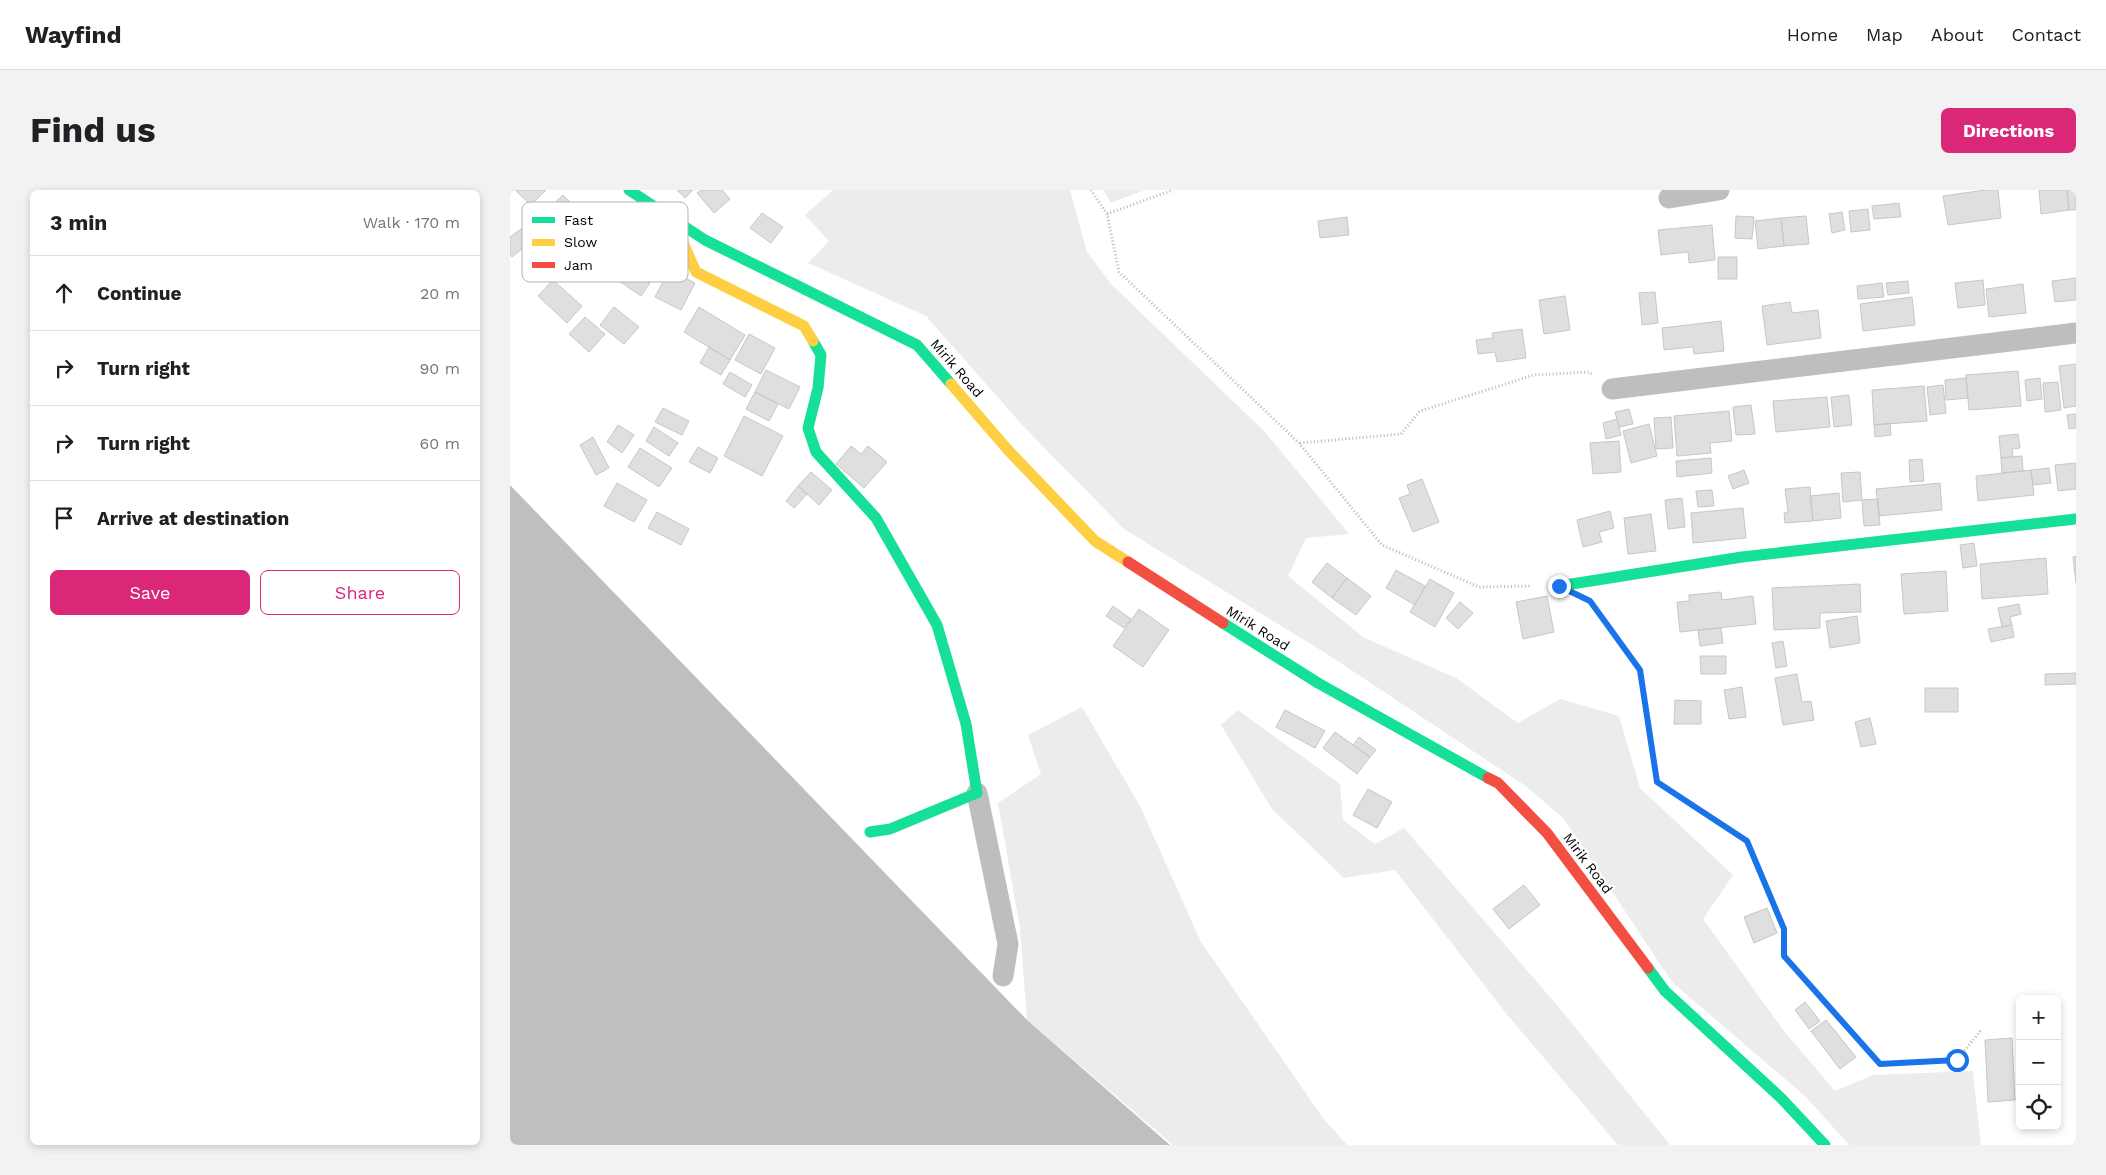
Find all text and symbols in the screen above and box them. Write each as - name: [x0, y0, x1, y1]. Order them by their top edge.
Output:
- text: Wayfind: [25, 21, 121, 49]
- text: Home: [1787, 24, 1838, 45]
- text: Map: [1866, 24, 1903, 45]
- text: About: [1931, 24, 1983, 45]
- text: Contact: [2011, 24, 2081, 45]
- button: Directions: [1941, 108, 2076, 153]
- text: Find us: [30, 109, 156, 151]
- legend: [522, 202, 688, 282]
- text: 3 min: [50, 210, 107, 235]
- text: Fast: [564, 212, 593, 228]
- text: Walk · 170 m: [363, 213, 460, 232]
- text: Slow: [564, 234, 597, 250]
- text: Jam: [564, 257, 593, 273]
- icon: ahead: [50, 279, 78, 307]
- text: Continue: [97, 282, 181, 305]
- text: 20 m: [420, 284, 460, 303]
- street label: Mirik Road: [927, 336, 987, 400]
- icon: right: [50, 354, 78, 382]
- text: Turn right: [97, 357, 190, 380]
- text: 90 m: [419, 359, 460, 378]
- icon: right: [50, 429, 78, 457]
- text: Turn right: [97, 432, 190, 455]
- text: 60 m: [420, 434, 460, 453]
- icon: arrive: [50, 504, 78, 532]
- text: Arrive at destination: [97, 507, 289, 530]
- button: Save: [50, 570, 250, 615]
- button: Share: [260, 570, 460, 615]
- route end: [1548, 575, 1571, 598]
- street label: Mirik Road: [1223, 602, 1293, 654]
- street label: Mirik Road: [1560, 830, 1616, 896]
- map controls: [2016, 995, 2061, 1130]
- button: +: [2016, 995, 2061, 1040]
- button: −: [2016, 1040, 2061, 1085]
- route start: [1946, 1049, 1969, 1072]
- button: locate: [2016, 1085, 2061, 1130]

